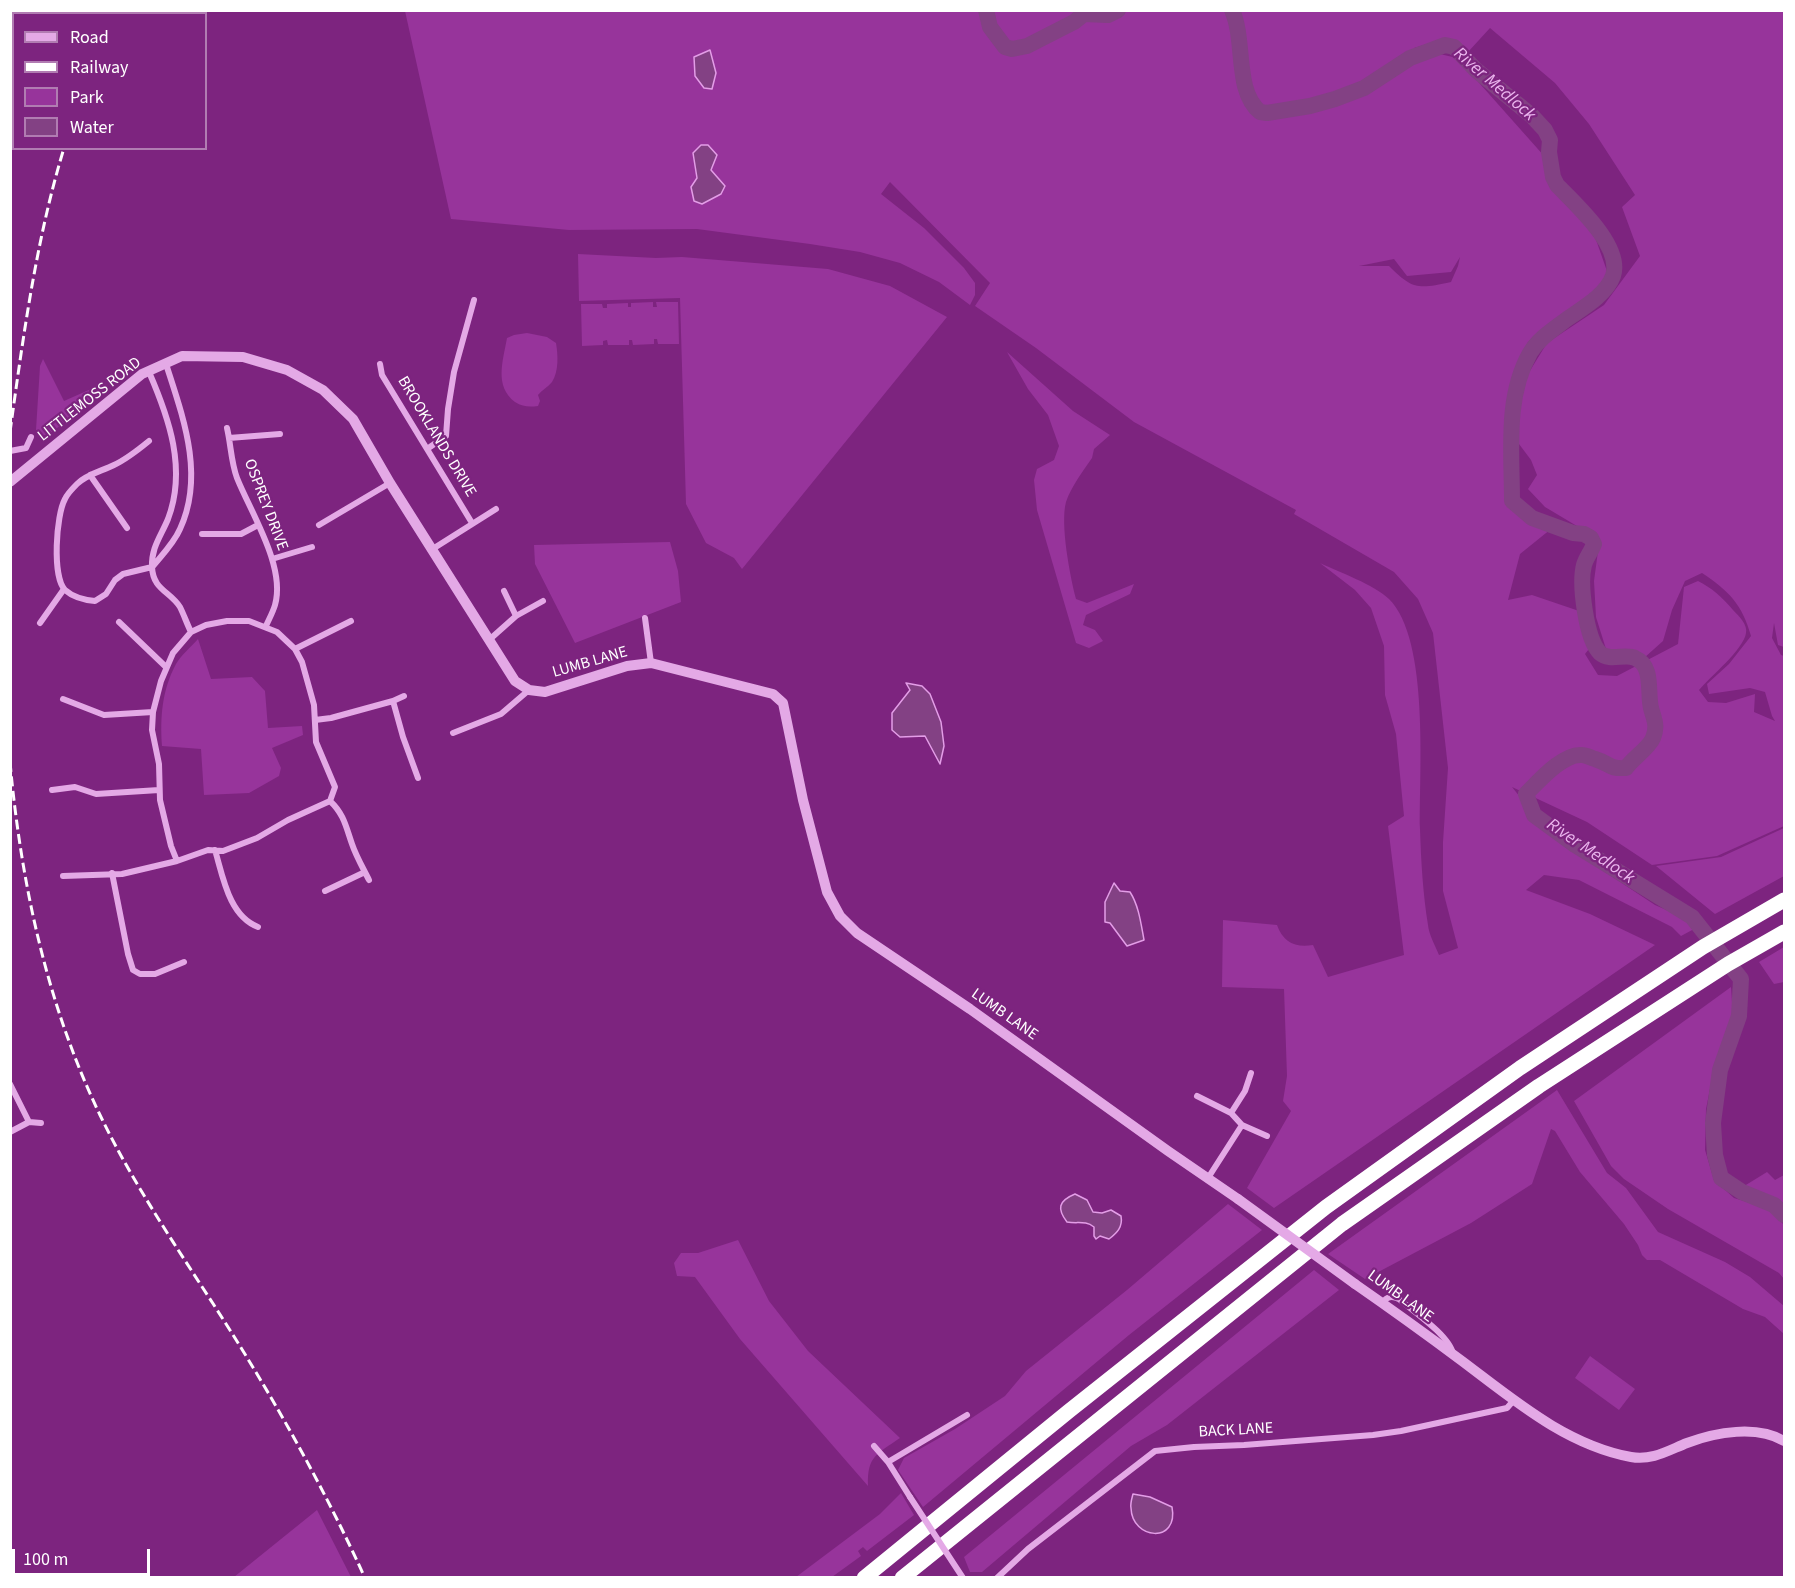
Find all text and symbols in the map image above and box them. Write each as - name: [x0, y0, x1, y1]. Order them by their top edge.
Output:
- legend: [12, 12, 207, 150]
- text: Road: [70, 25, 109, 50]
- water label: River Medlock: [1449, 43, 1539, 127]
- text: Railway: [70, 55, 129, 80]
- text: Park: [70, 85, 104, 110]
- text: Water: [70, 115, 114, 140]
- street label: LITTLEMOSS ROAD: [35, 354, 145, 446]
- street label: BROOKLANDS DRIVE: [392, 373, 480, 501]
- street label: OSPREY DRIVE: [239, 457, 291, 553]
- street label: LUMB LANE: [550, 643, 630, 683]
- water label: River Medlock: [1542, 815, 1638, 889]
- street label: LUMB LANE: [967, 985, 1041, 1045]
- street label: LUMB LANE: [1363, 1267, 1437, 1327]
- street label: BACK LANE: [1198, 1419, 1274, 1443]
- scale bar: [15, 1537, 153, 1575]
- text: 100 m: [23, 1547, 68, 1572]

